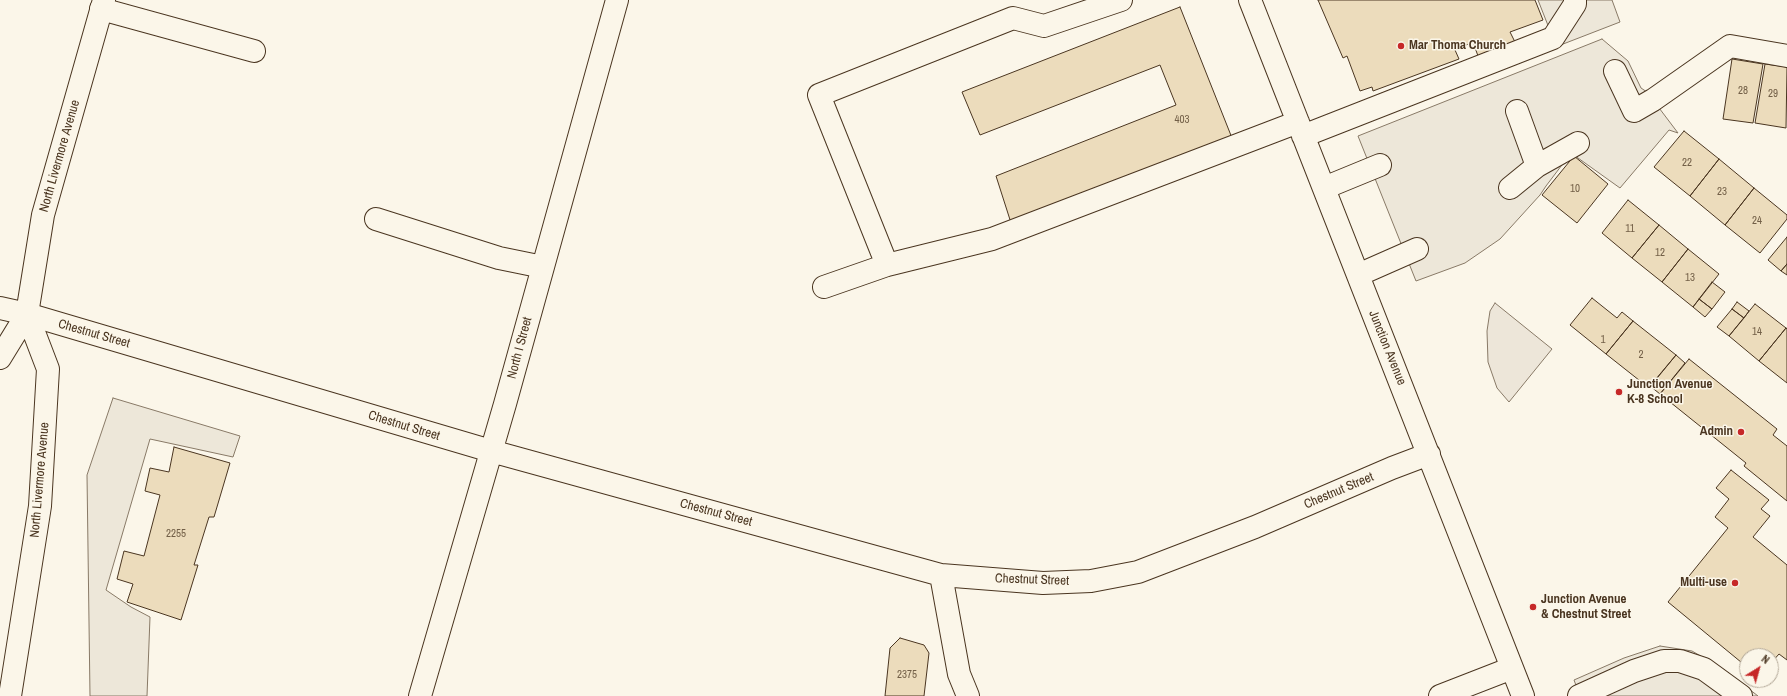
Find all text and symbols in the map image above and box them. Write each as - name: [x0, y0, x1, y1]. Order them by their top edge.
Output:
- place label: Mar Thoma Church: [1409, 38, 1506, 54]
- marker: Mar Thoma Church: [1396, 41, 1406, 51]
- house number: 28: [1738, 84, 1748, 98]
- house number: 29: [1768, 87, 1778, 101]
- street label: North Livermore Avenue: [37, 98, 83, 214]
- house number: 403: [1174, 113, 1190, 127]
- house number: 22: [1682, 156, 1692, 170]
- house number: 10: [1570, 182, 1580, 196]
- house number: 23: [1717, 185, 1727, 199]
- house number: 24: [1752, 214, 1762, 228]
- house number: 11: [1625, 222, 1635, 236]
- house number: 12: [1655, 246, 1665, 260]
- house number: 13: [1685, 271, 1695, 285]
- street label: Junction Avenue: [1365, 308, 1409, 388]
- street label: North I Street: [504, 315, 536, 381]
- street label: Chestnut Street: [56, 316, 132, 352]
- house number: 14: [1752, 325, 1762, 339]
- house number: 1: [1600, 333, 1606, 347]
- house number: 2: [1638, 348, 1644, 362]
- place label: Junction Avenue K-8 School: [1627, 377, 1713, 408]
- marker: Junction Avenue K-8 School: [1614, 387, 1624, 397]
- street label: Chestnut Street: [366, 408, 442, 444]
- street label: North Livermore Avenue: [27, 422, 53, 538]
- place label: Admin: [1700, 424, 1733, 440]
- marker: Admin: [1736, 427, 1746, 437]
- street label: Chestnut Street: [1302, 469, 1376, 513]
- street label: Chestnut Street: [678, 496, 754, 530]
- house number: 2255: [166, 527, 186, 541]
- street label: Chestnut Street: [995, 571, 1069, 589]
- place label: Multi-use: [1680, 575, 1727, 591]
- marker: Multi-use: [1730, 578, 1740, 588]
- place label: Junction Avenue & Chestnut Street: [1541, 592, 1631, 623]
- marker: Junction Avenue & Chestnut Street: [1528, 602, 1538, 612]
- north arrow: [1739, 648, 1779, 688]
- text: N: [1759, 652, 1772, 667]
- house number: 2375: [897, 668, 917, 682]

